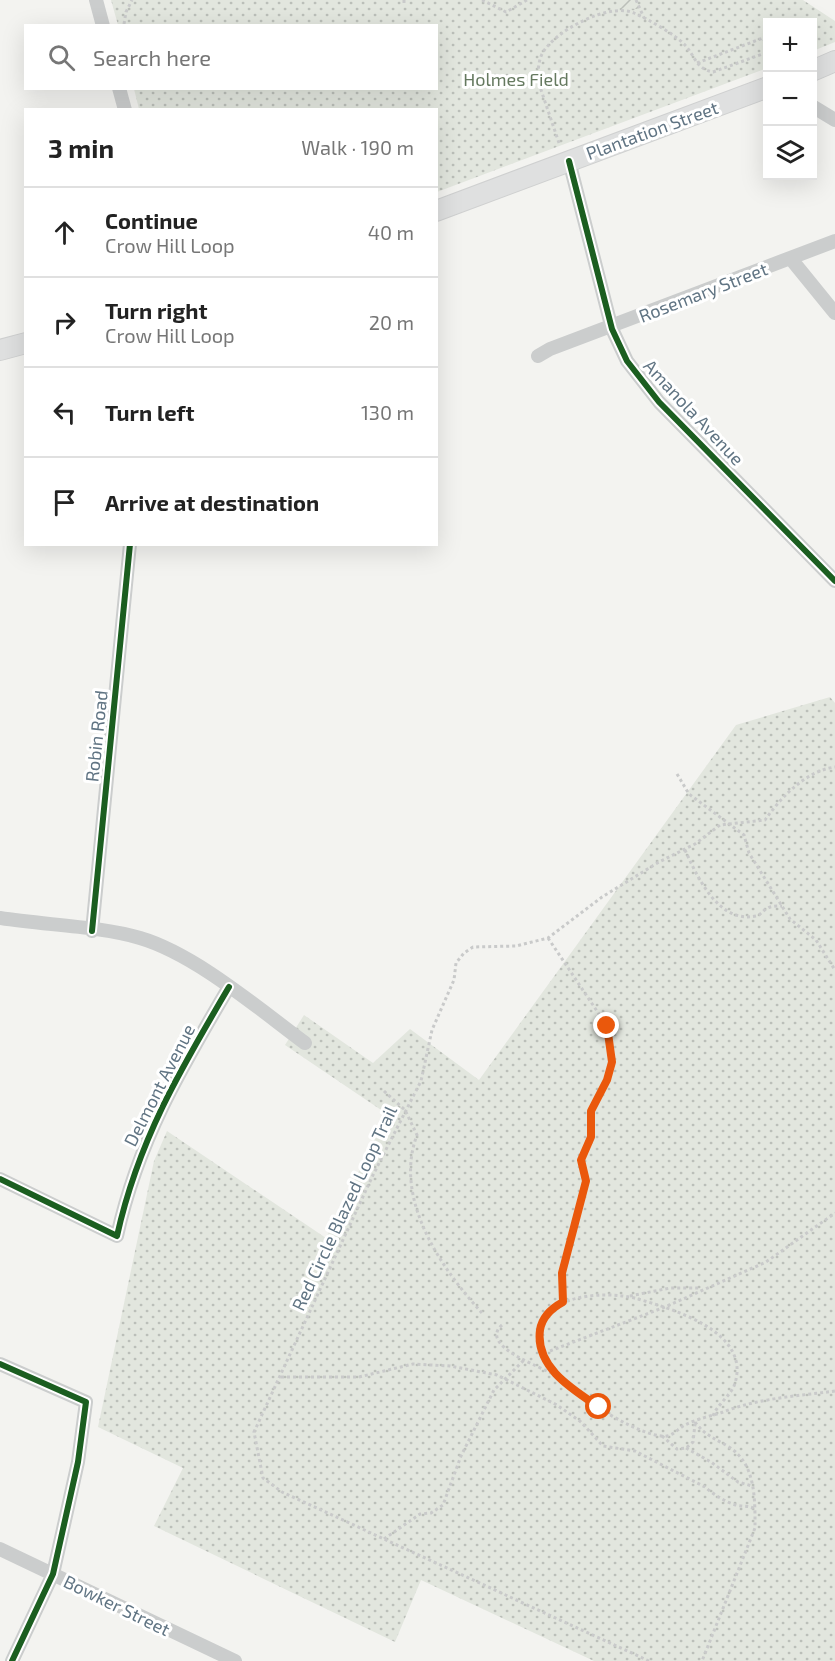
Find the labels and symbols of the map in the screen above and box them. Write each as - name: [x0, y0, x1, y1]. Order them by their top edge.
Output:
- park label: Holmes Field: [463, 68, 569, 90]
- street label: Plantation Street: [583, 96, 721, 164]
- street label: Rosemary Street: [636, 257, 771, 327]
- street label: Amanola Avenue: [639, 355, 749, 469]
- street label: Robin Road: [80, 689, 112, 783]
- route end: [593, 1012, 619, 1038]
- street label: Delmont Avenue: [119, 1020, 199, 1150]
- street label: Red Circle Blazed Loop Trail: [287, 1101, 401, 1314]
- route start: [585, 1393, 611, 1419]
- street label: Bowker Street: [60, 1570, 174, 1640]

